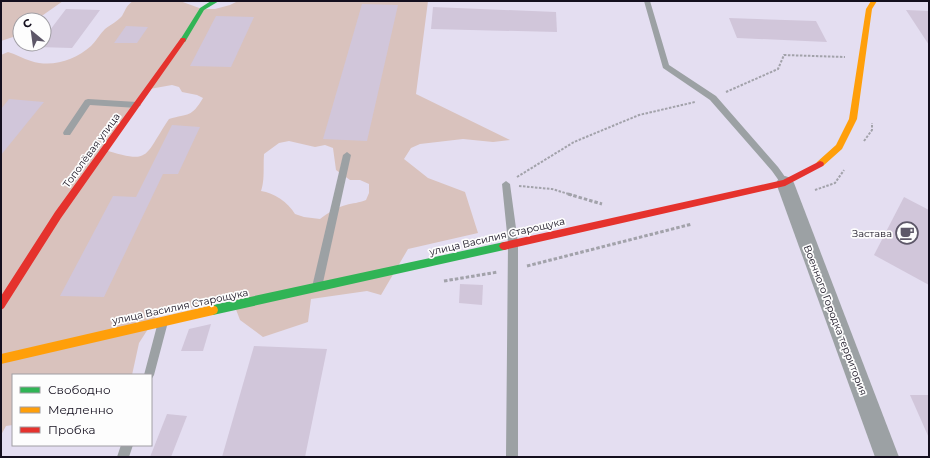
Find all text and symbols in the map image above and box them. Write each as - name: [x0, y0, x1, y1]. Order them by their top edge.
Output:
- north arrow: [12, 12, 52, 52]
- text: С: [20, 15, 34, 31]
- street label: Тополёвая улица: [60, 110, 123, 190]
- street label: улица Василия Старощука: [427, 215, 566, 259]
- cafe icon: Застава: [894, 220, 920, 246]
- place label: Застава: [852, 227, 892, 240]
- street label: Военного Городка территория: [801, 243, 870, 397]
- street label: улица Василия Старощука: [110, 286, 249, 327]
- legend: [12, 374, 152, 446]
- text: Свободно: [48, 382, 111, 397]
- text: Медленно: [48, 402, 114, 417]
- text: Пробка: [48, 422, 96, 437]

